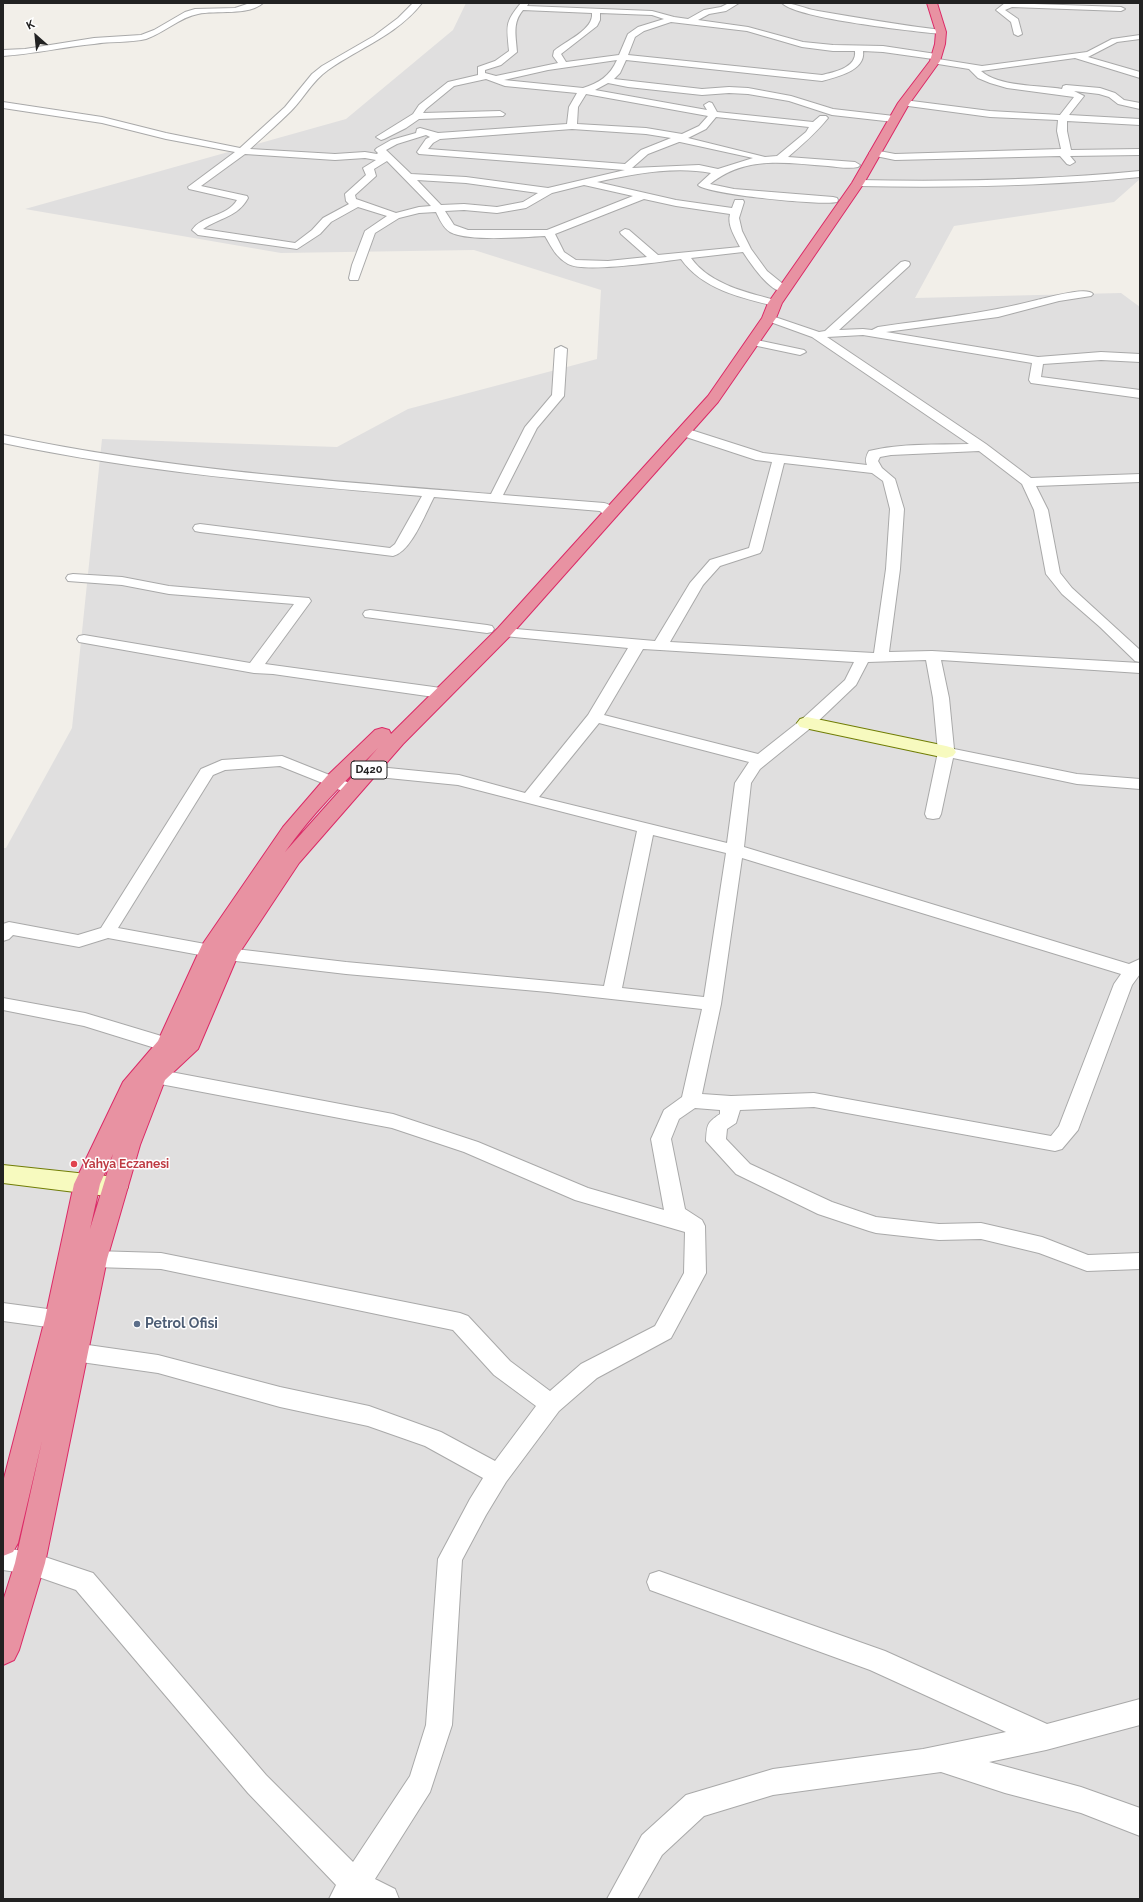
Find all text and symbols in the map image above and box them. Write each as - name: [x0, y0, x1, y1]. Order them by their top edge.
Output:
- north arrow: [16, 16, 56, 56]
- text: K: [24, 17, 37, 32]
- road number: D420: [351, 761, 387, 779]
- place label: Yahya Eczanesi: [82, 1157, 169, 1171]
- marker: Yahya Eczanesi: [69, 1159, 79, 1169]
- place label: Petrol Ofisi: [145, 1316, 218, 1332]
- marker: Petrol Ofisi: [132, 1319, 142, 1329]

